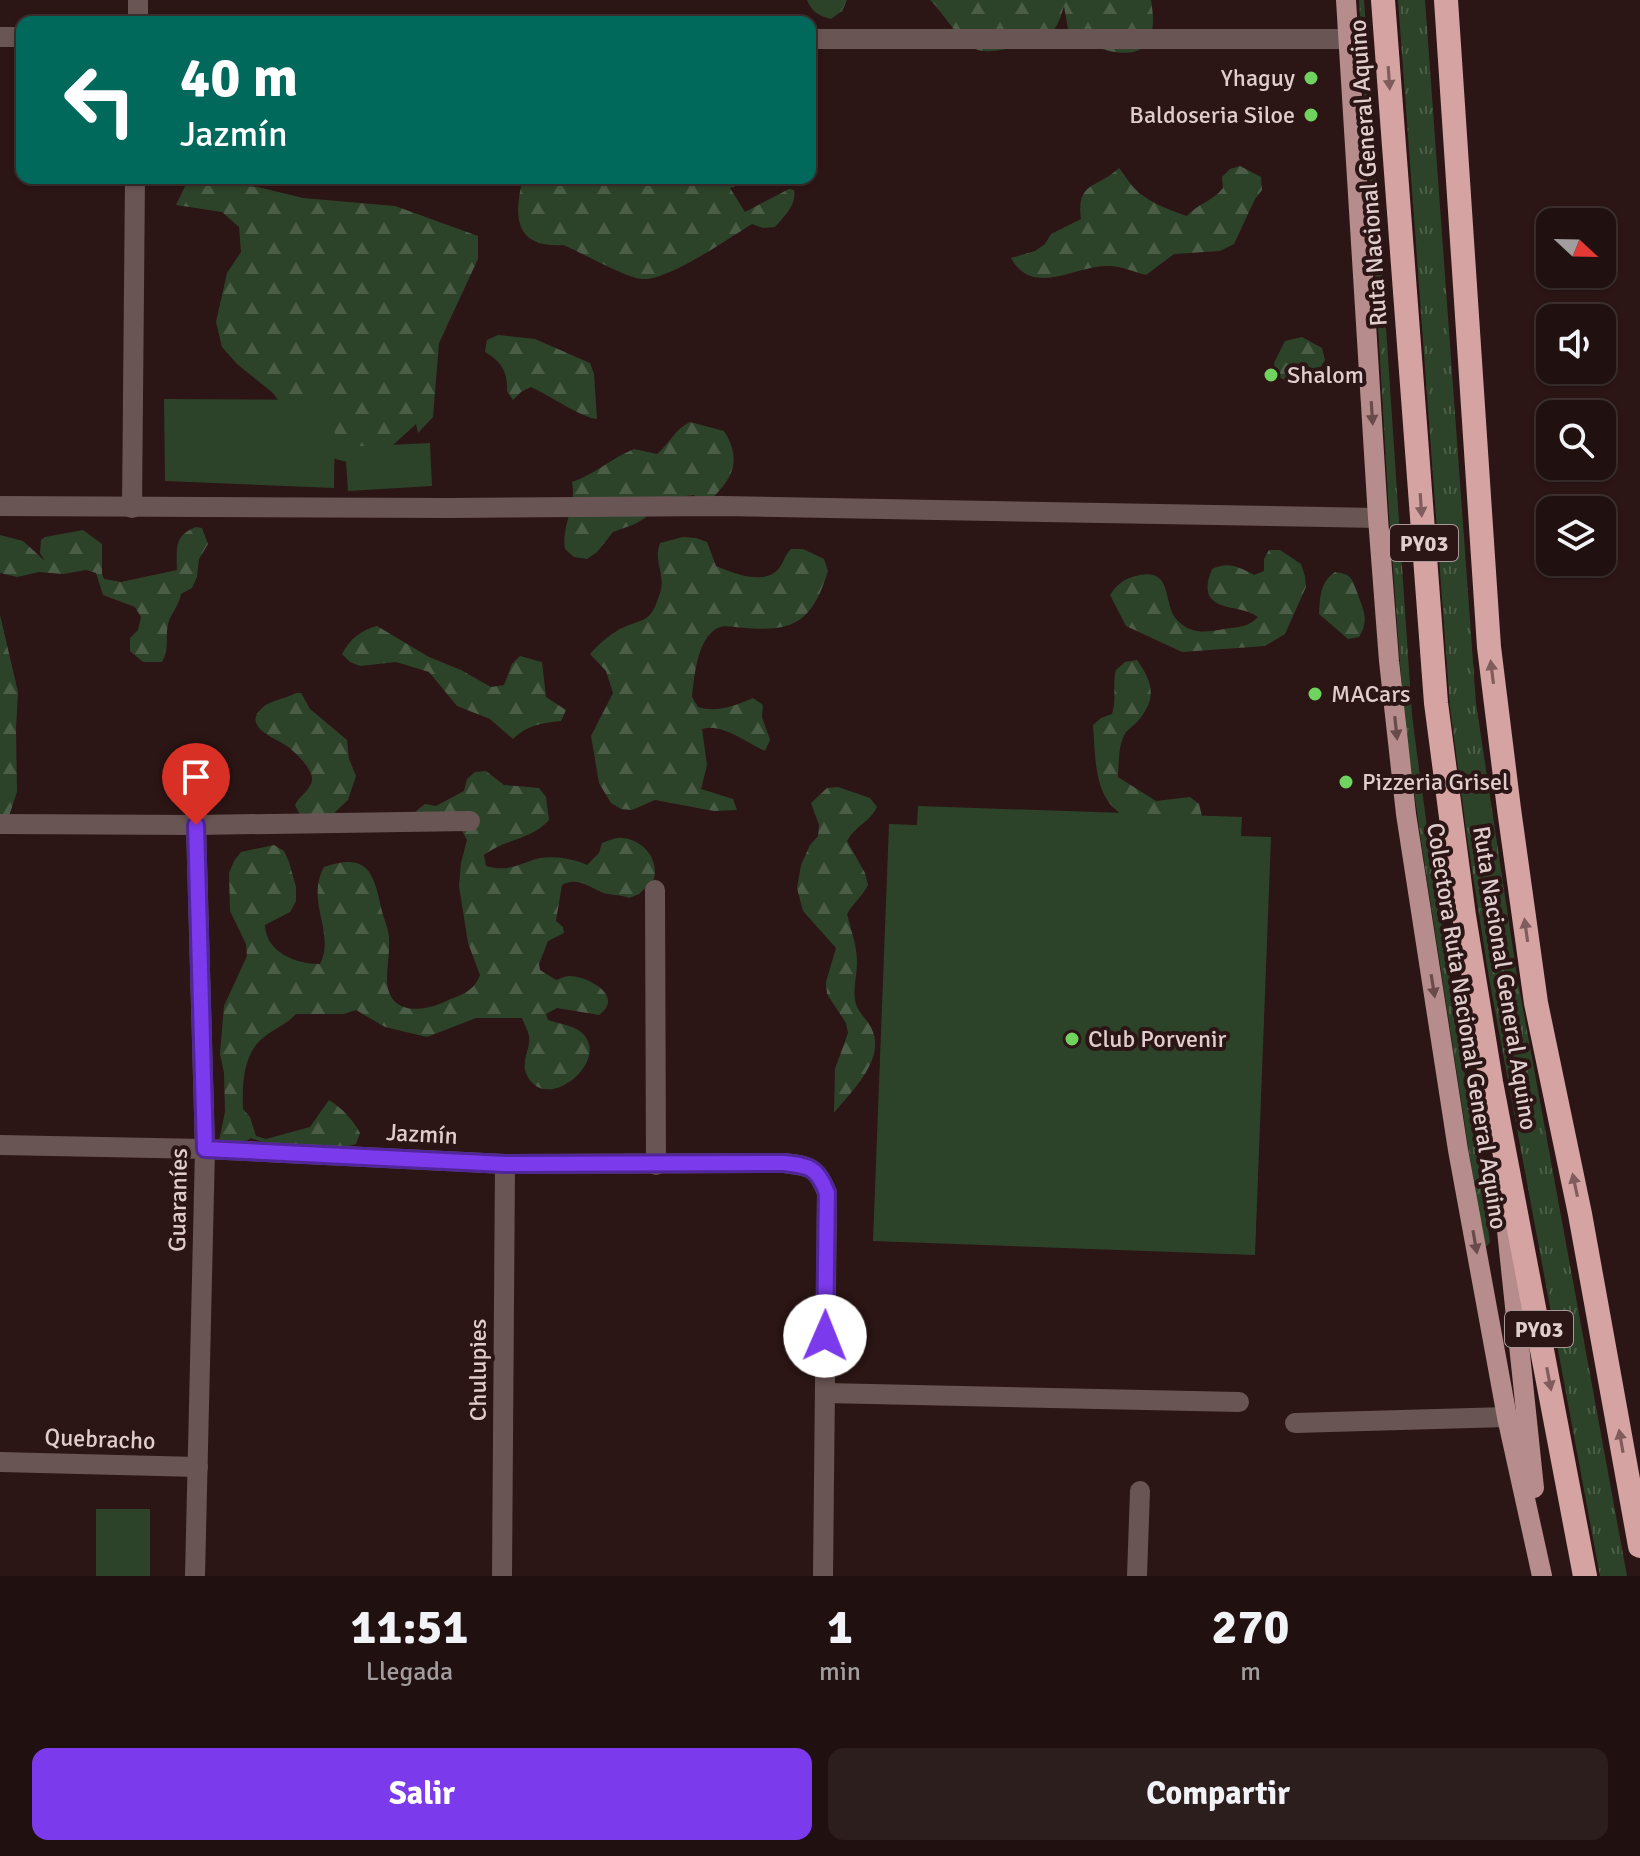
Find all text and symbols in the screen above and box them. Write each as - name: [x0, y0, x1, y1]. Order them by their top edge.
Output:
- street label: Ruta Nacional General Aquino: [1342, 19, 1394, 327]
- text: 40 m: [180, 43, 298, 112]
- icon: left: [48, 48, 152, 152]
- place label: Yhaguy: [1221, 63, 1295, 93]
- one-way arrow: [1383, 66, 1396, 91]
- marker: Yhaguy: [1302, 69, 1320, 87]
- place label: Baldoseria Siloe: [1129, 100, 1295, 130]
- marker: Baldoseria Siloe: [1302, 106, 1320, 124]
- text: Jazmín: [180, 112, 288, 157]
- north arrow: [1536, 208, 1616, 288]
- map controls: [1536, 208, 1616, 576]
- button: sound: [1536, 304, 1616, 384]
- place label: Shalom: [1287, 360, 1364, 390]
- marker: Shalom: [1262, 366, 1280, 384]
- button: search: [1536, 400, 1616, 480]
- one-way arrow: [1365, 401, 1378, 426]
- one-way arrow: [1415, 493, 1428, 518]
- button: layers: [1536, 496, 1616, 576]
- road number: PY03: [1390, 525, 1458, 561]
- one-way arrow: [1485, 660, 1498, 685]
- place label: MACars: [1331, 679, 1411, 709]
- marker: MACars: [1306, 685, 1324, 703]
- one-way arrow: [1390, 716, 1403, 741]
- pin: [162, 743, 230, 825]
- icon: arrive: [174, 755, 218, 799]
- place label: Pizzeria Grisel: [1362, 767, 1509, 797]
- marker: Pizzeria Grisel: [1337, 773, 1355, 791]
- street label: Colectora Ruta Nacional General Aquino: [1420, 821, 1514, 1231]
- street label: Ruta Nacional General Aquino: [1466, 824, 1544, 1132]
- one-way arrow: [1519, 917, 1532, 942]
- one-way arrow: [1427, 973, 1439, 998]
- place label: Club Porvenir: [1088, 1024, 1227, 1054]
- marker: Club Porvenir: [1063, 1030, 1081, 1048]
- street label: Jazmín: [385, 1117, 459, 1151]
- street label: Guaraníes: [162, 1148, 194, 1252]
- one-way arrow: [1568, 1173, 1580, 1198]
- one-way arrow: [1470, 1230, 1482, 1255]
- position arrow: [783, 1294, 867, 1378]
- road number: PY03: [1505, 1311, 1573, 1347]
- street label: Chulupies: [463, 1319, 493, 1421]
- one-way arrow: [1543, 1367, 1555, 1392]
- street label: Quebracho: [44, 1422, 156, 1456]
- one-way arrow: [1614, 1428, 1627, 1453]
- text: 11:51: [351, 1598, 468, 1657]
- text: 1: [827, 1598, 853, 1657]
- text: 270: [1212, 1598, 1289, 1657]
- text: Llegada: [366, 1656, 453, 1688]
- text: min: [819, 1656, 861, 1688]
- text: m: [1240, 1656, 1261, 1688]
- button: Salir: [32, 1748, 812, 1840]
- button: Compartir: [828, 1748, 1608, 1840]

